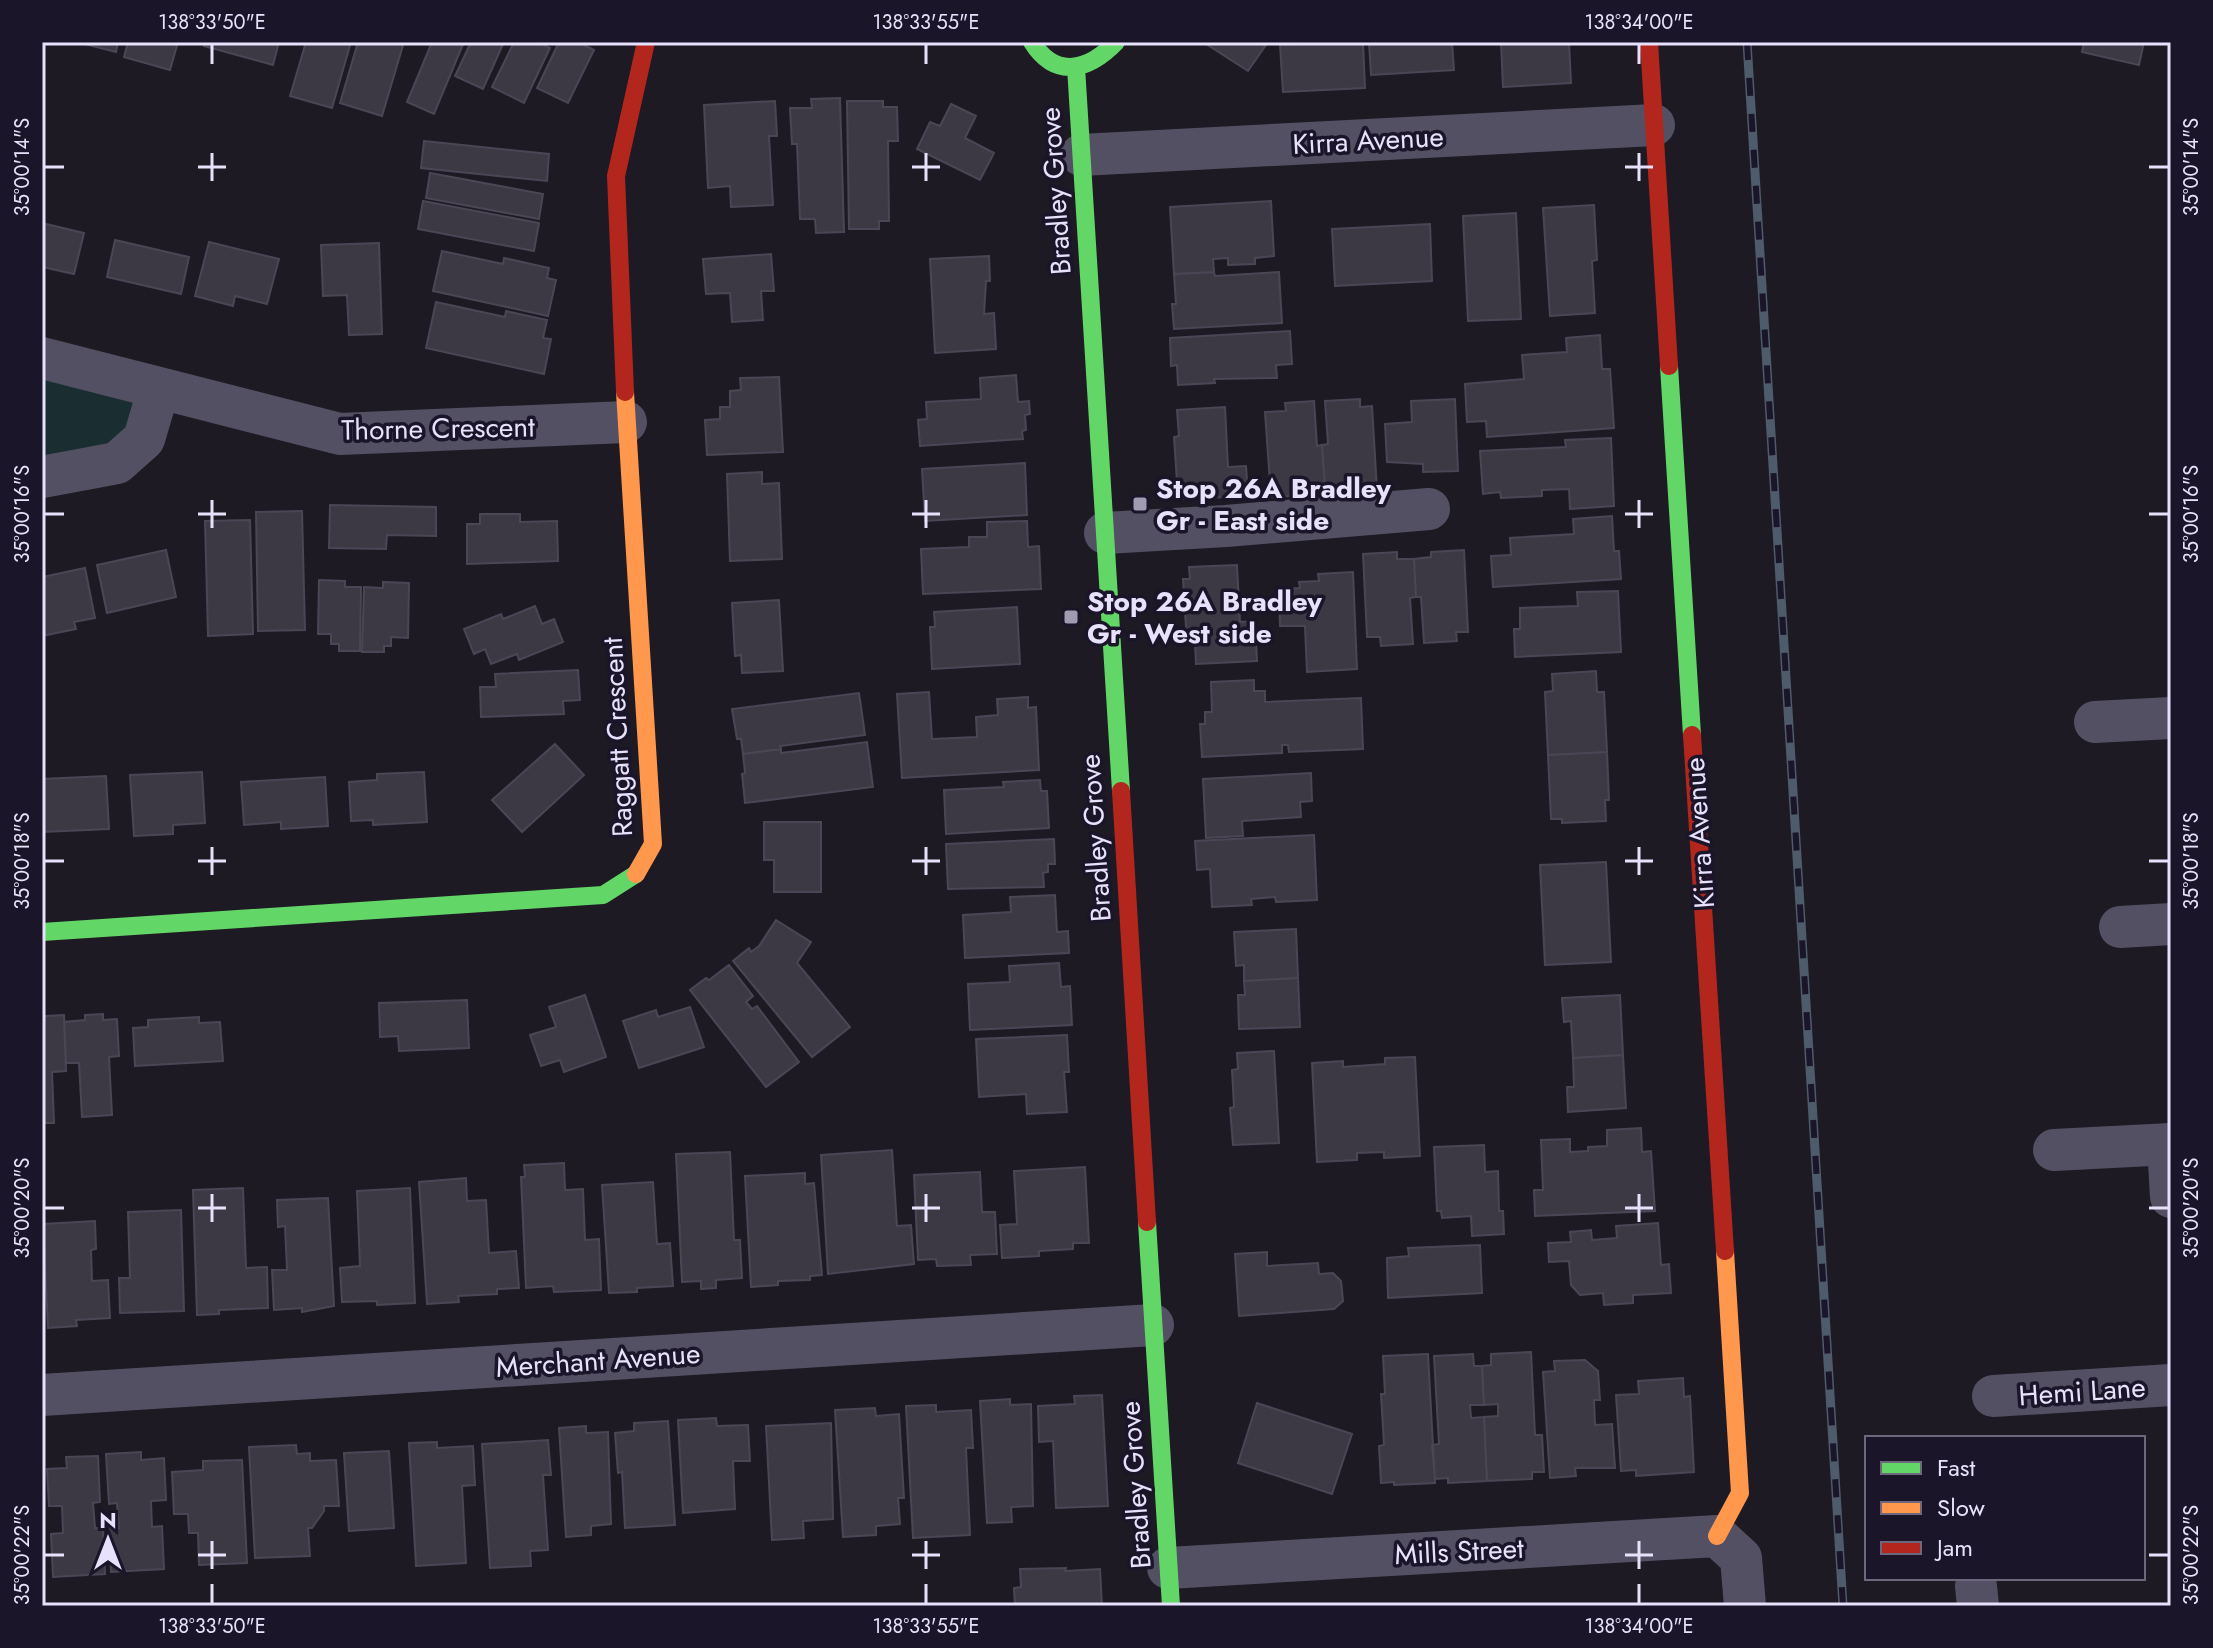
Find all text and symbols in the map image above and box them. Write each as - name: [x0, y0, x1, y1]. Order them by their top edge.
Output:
- text: 138°33'50"E: [158, 8, 266, 37]
- text: 138°33'55"E: [873, 8, 979, 37]
- text: 138°34'00"E: [1585, 8, 1693, 37]
- street label: Bradley Grove: [1029, 106, 1082, 276]
- street label: Kirra Avenue: [1291, 116, 1445, 165]
- text: 35°00'14"S: [8, 118, 37, 216]
- text: 35°00'14"S: [2177, 118, 2206, 216]
- street label: Thorne Crescent: [341, 406, 535, 451]
- text: 35°00'16"S: [8, 465, 37, 563]
- text: 35°00'16"S: [2177, 465, 2206, 563]
- place label: Stop 26A Bradley Gr - East side: [1156, 468, 1391, 541]
- marker: Stop 26A Bradley Gr - East side: [1131, 495, 1149, 513]
- place label: Stop 26A Bradley Gr - West side: [1087, 581, 1322, 654]
- marker: Stop 26A Bradley Gr - West side: [1062, 608, 1080, 626]
- street label: Raggatt Crescent: [592, 636, 643, 838]
- street label: Bradley Grove: [1069, 753, 1122, 923]
- street label: Kirra Avenue: [1674, 756, 1725, 910]
- text: 35°00'18"S: [8, 812, 37, 910]
- text: 35°00'18"S: [2177, 812, 2206, 910]
- text: 35°00'20"S: [8, 1157, 37, 1259]
- text: 35°00'20"S: [2177, 1157, 2206, 1259]
- street label: Merchant Avenue: [494, 1333, 702, 1388]
- street label: Hemi Lane: [2017, 1367, 2147, 1416]
- street label: Bradley Grove: [1109, 1400, 1162, 1570]
- legend: [1865, 1436, 2145, 1580]
- text: Fast: [1937, 1450, 1975, 1485]
- text: Slow: [1937, 1490, 1985, 1525]
- north arrow: [68, 1500, 148, 1580]
- text: N: [99, 1504, 117, 1536]
- text: 35°00'22"S: [8, 1505, 37, 1605]
- text: 35°00'22"S: [2177, 1505, 2206, 1605]
- street label: Mills Street: [1393, 1528, 1525, 1575]
- text: Jam: [1934, 1530, 1973, 1565]
- text: 138°33'50"E: [158, 1612, 266, 1641]
- text: 138°33'55"E: [873, 1612, 979, 1641]
- text: 138°34'00"E: [1585, 1612, 1693, 1641]

